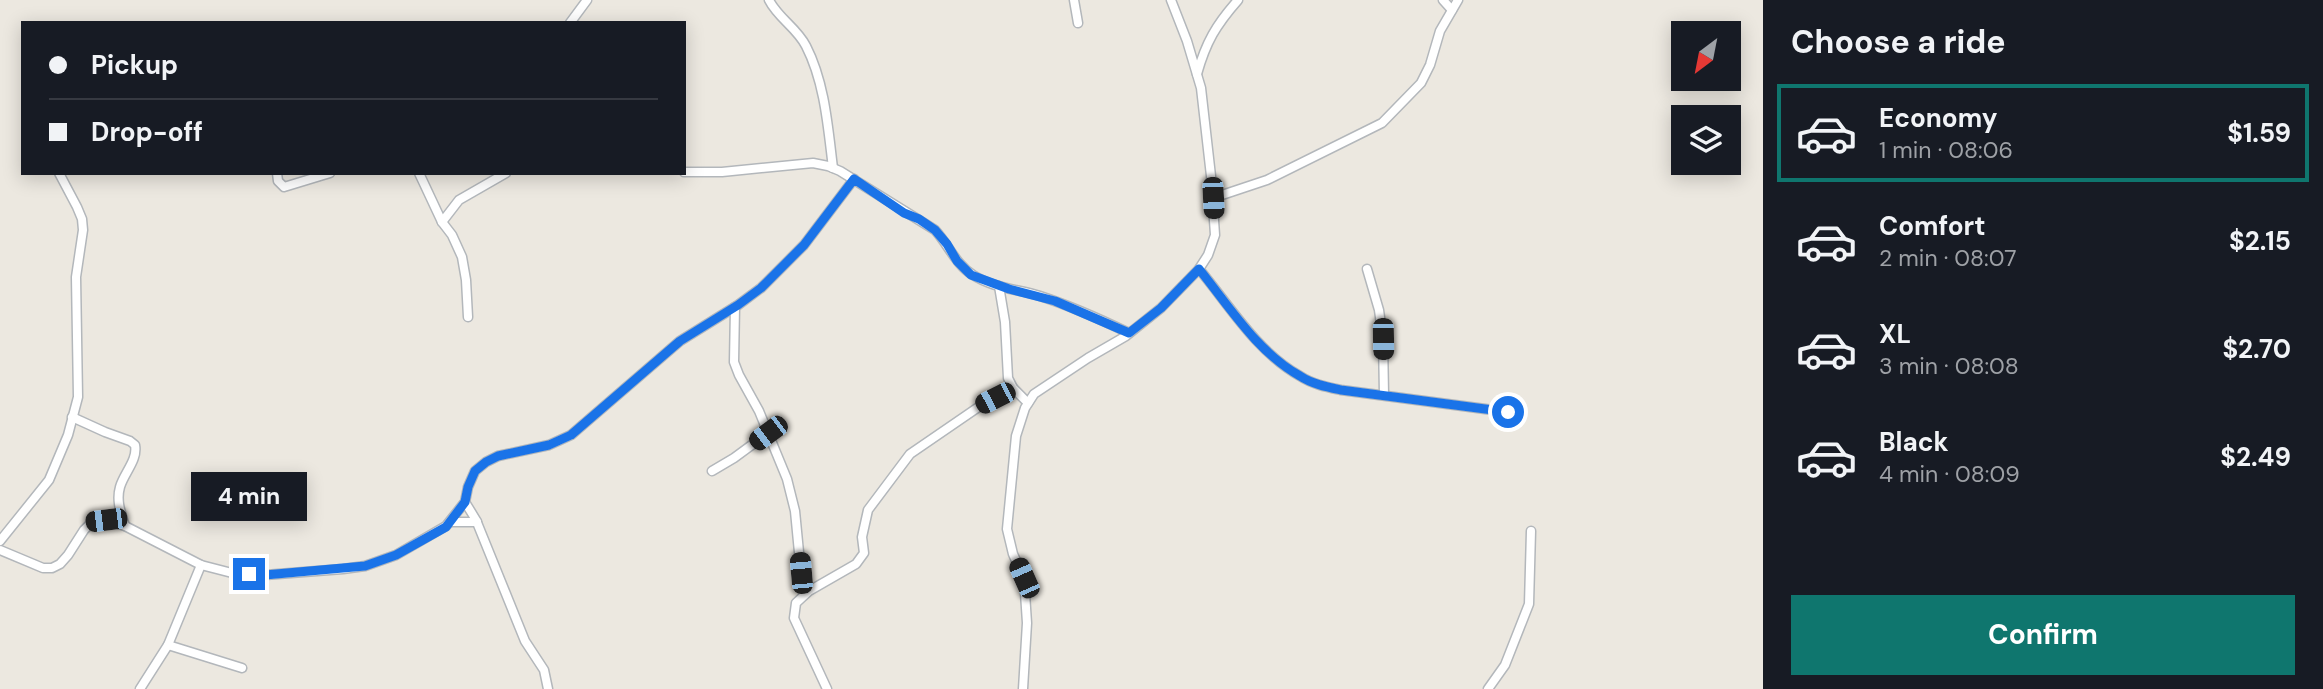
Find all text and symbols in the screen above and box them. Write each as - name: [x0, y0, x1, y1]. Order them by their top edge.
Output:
- north arrow: [1671, 21, 1741, 91]
- map controls: [1671, 21, 1741, 175]
- text: Choose a ride: [1791, 21, 2006, 63]
- text: Pickup: [91, 48, 178, 82]
- text: Economy: [1879, 101, 1997, 135]
- icon: car: [1795, 102, 1858, 165]
- button: layers: [1671, 105, 1741, 175]
- text: Drop-off: [91, 115, 203, 149]
- text: $1.59: [2227, 116, 2291, 150]
- text: 1 min · 08:06: [1879, 135, 2013, 165]
- car: [1202, 176, 1225, 220]
- text: Comfort: [1879, 209, 1985, 243]
- icon: car: [1795, 210, 1858, 273]
- text: $2.15: [2229, 224, 2291, 258]
- text: 2 min · 08:07: [1879, 243, 2016, 273]
- text: XL: [1879, 317, 1911, 351]
- car: [1373, 318, 1394, 360]
- icon: car: [1795, 318, 1858, 381]
- text: $2.70: [2222, 332, 2291, 366]
- text: 3 min · 08:08: [1879, 351, 2019, 381]
- car: [972, 379, 1019, 417]
- route start: [1492, 396, 1524, 428]
- car: [745, 412, 792, 454]
- text: Black: [1879, 425, 1949, 459]
- icon: car: [1795, 426, 1858, 489]
- text: $2.49: [2220, 440, 2291, 474]
- text: 4 min · 08:09: [1879, 459, 2020, 489]
- callout: 4 min: [191, 472, 307, 522]
- text: 4 min: [218, 481, 280, 511]
- car: [84, 507, 129, 533]
- car: [789, 551, 814, 595]
- car: [1006, 555, 1043, 601]
- route end: [233, 558, 265, 590]
- button: Confirm: [1791, 595, 2295, 675]

